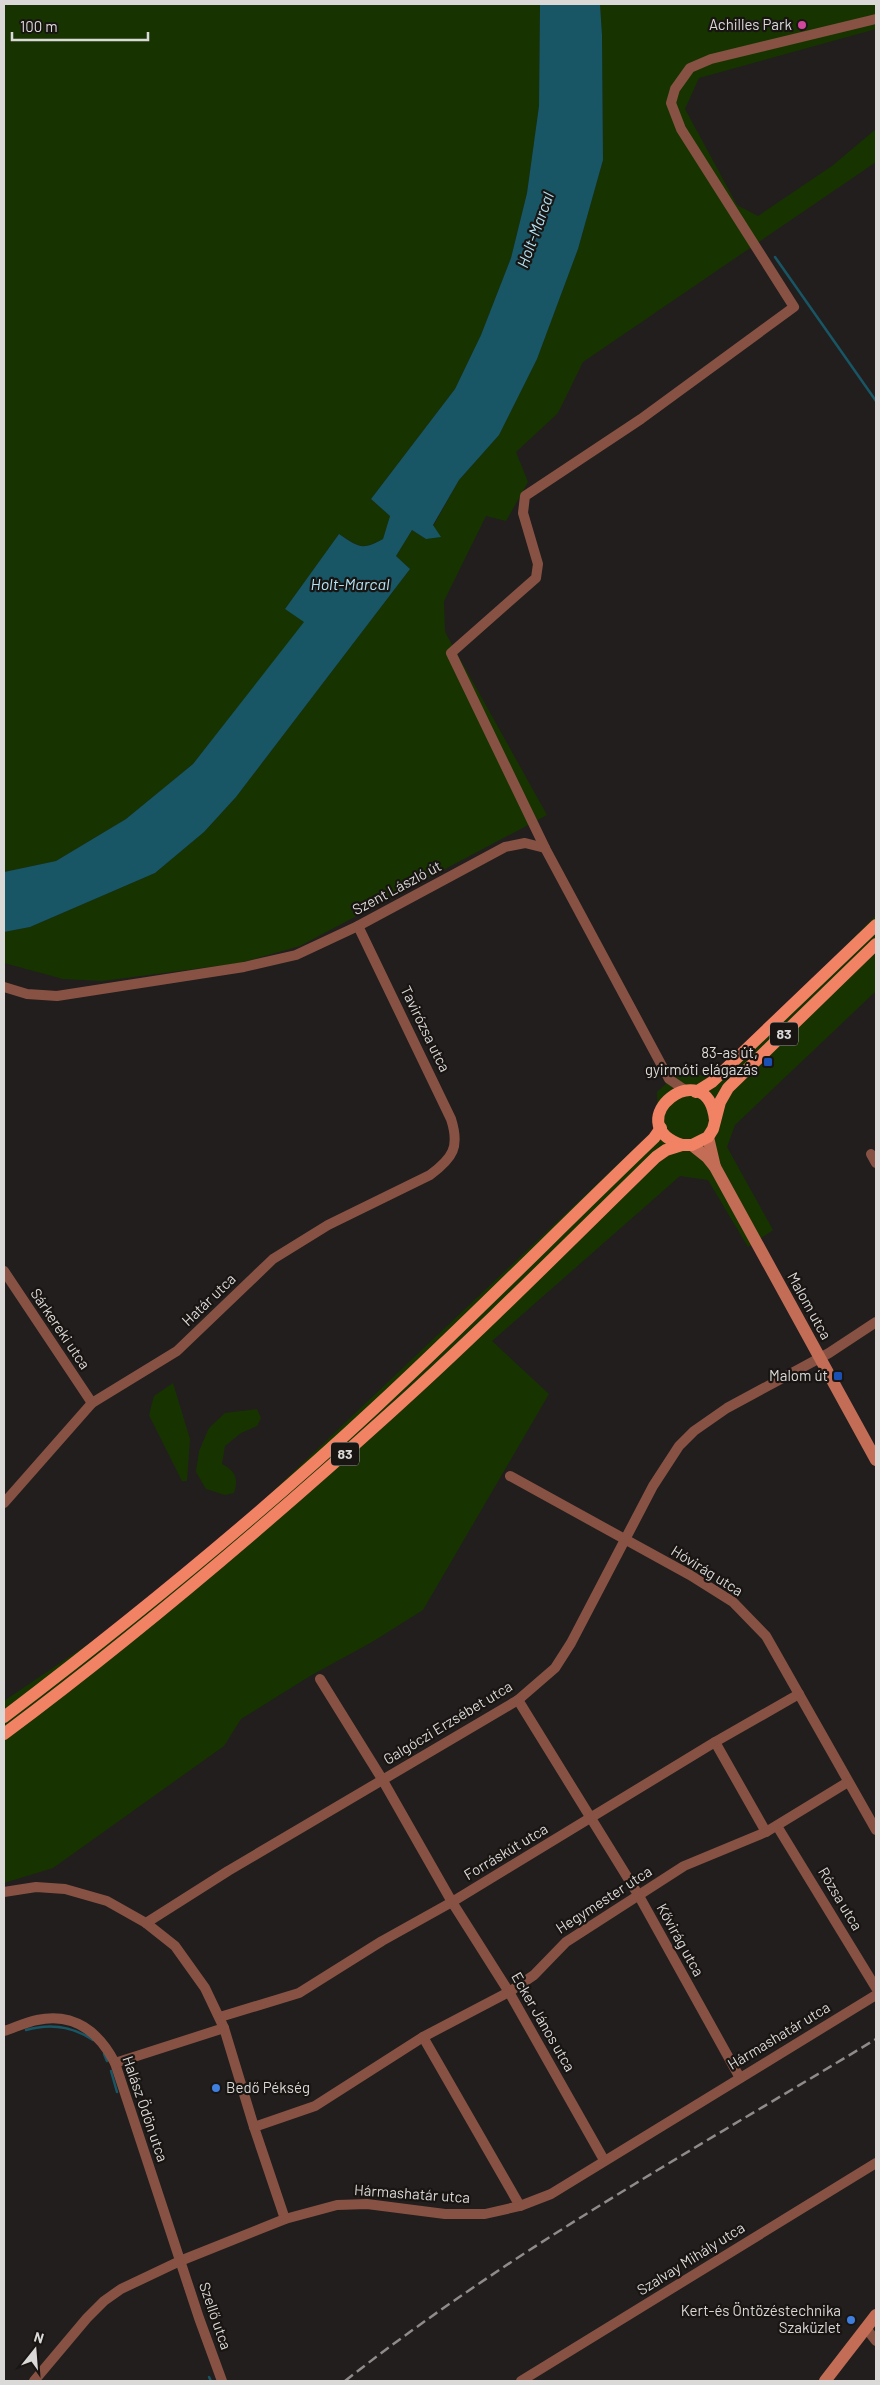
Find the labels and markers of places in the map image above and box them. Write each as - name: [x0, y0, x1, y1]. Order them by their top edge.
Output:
- place label: Achilles Park: [709, 15, 792, 33]
- marker: Achilles Park: [796, 19, 808, 31]
- place label: 83-as út, gyirmóti elágazás: [645, 1043, 758, 1078]
- marker: 83-as út, gyirmóti elágazás: [762, 1056, 774, 1068]
- place label: Malom út: [769, 1366, 828, 1384]
- marker: Malom út: [832, 1370, 844, 1382]
- place label: Bedő Pékség: [226, 2078, 310, 2096]
- marker: Bedő Pékség: [210, 2082, 222, 2094]
- place label: Kert-és Öntözéstechnika Szaküzlet: [681, 2301, 841, 2336]
- marker: Kert-és Öntözéstechnika Szaküzlet: [845, 2314, 857, 2326]

